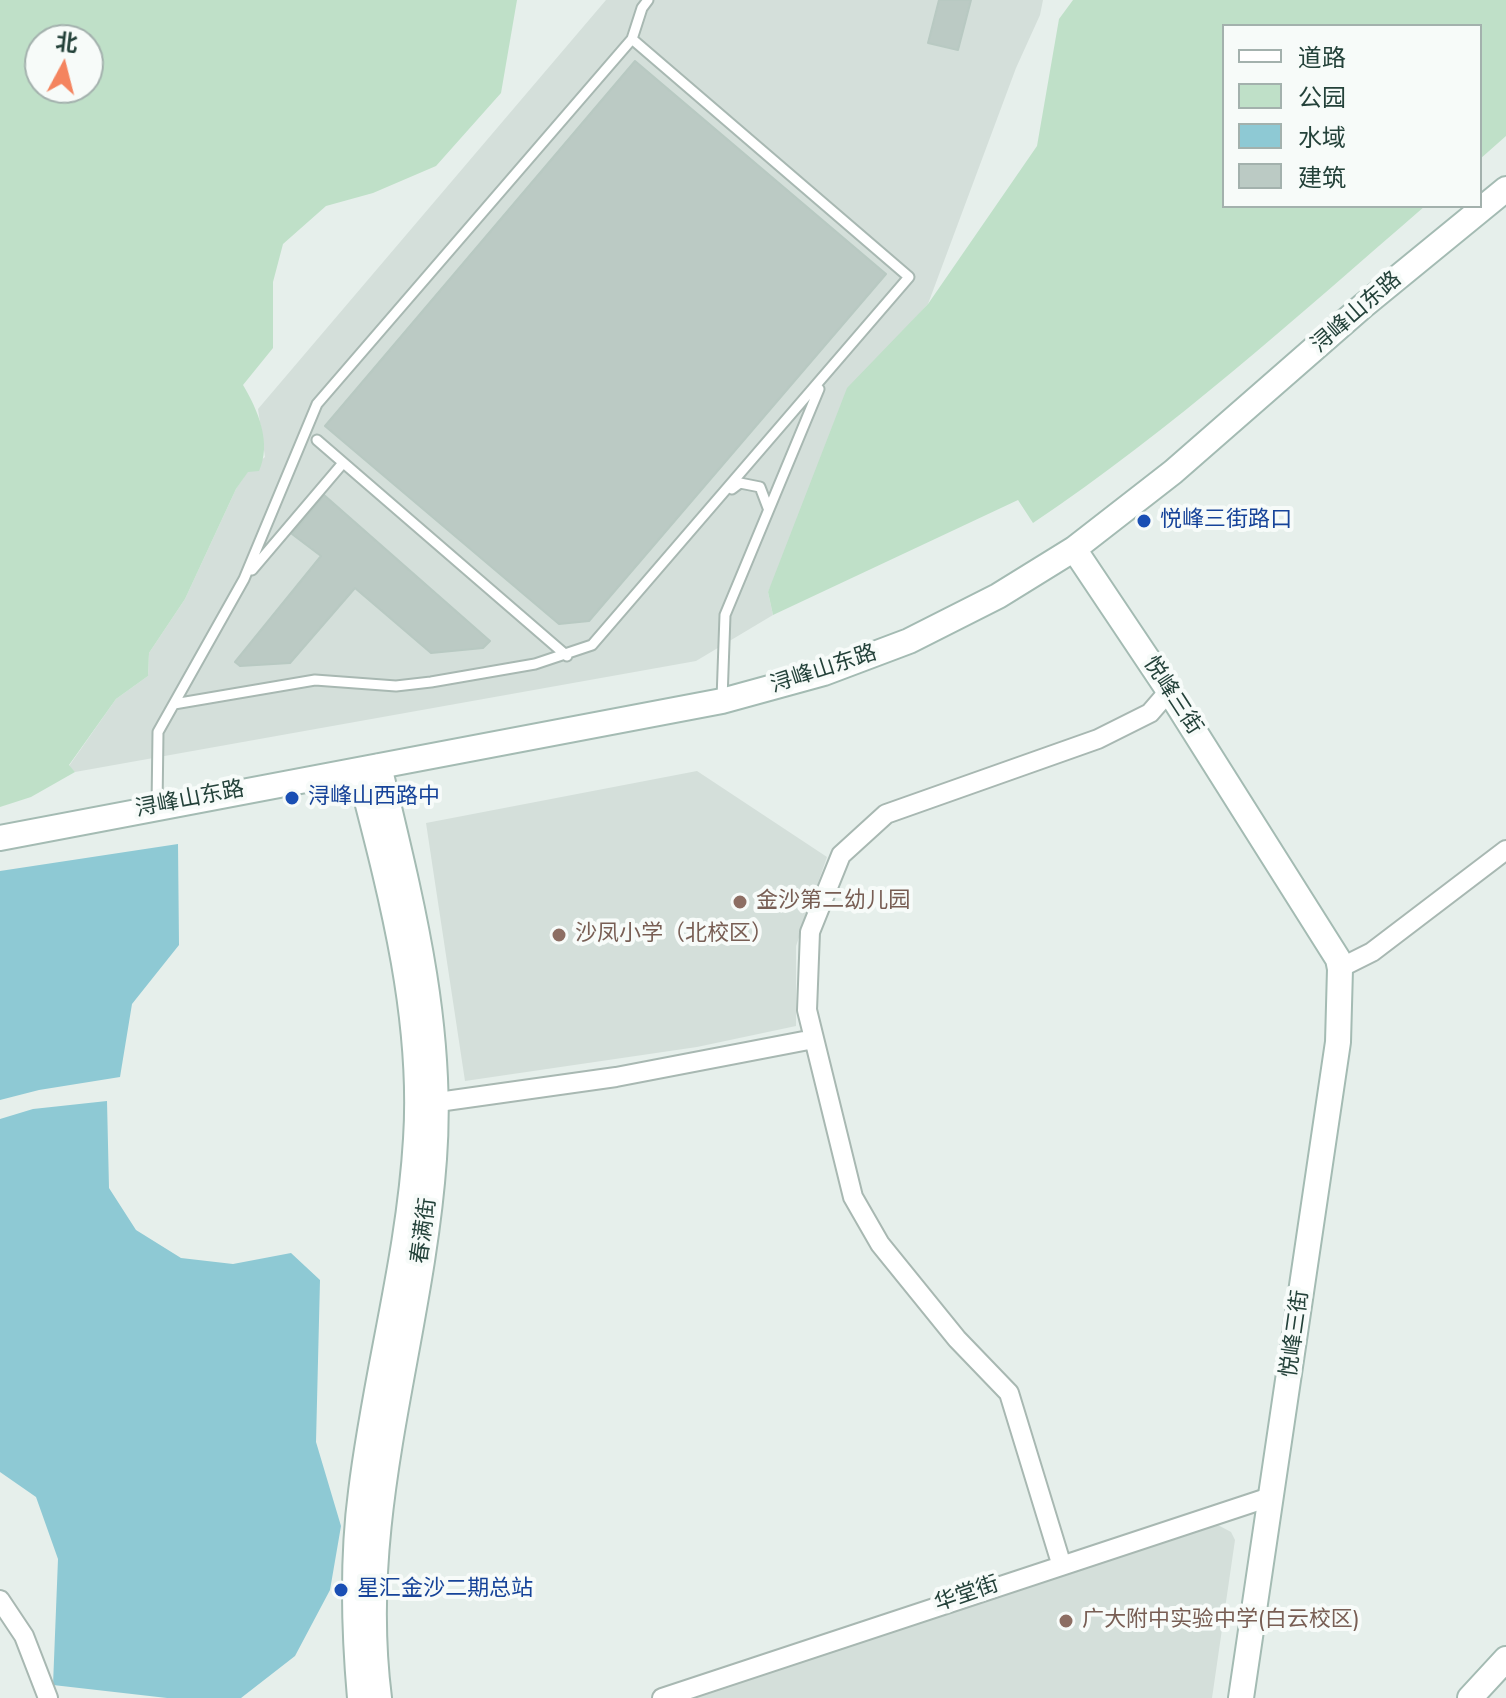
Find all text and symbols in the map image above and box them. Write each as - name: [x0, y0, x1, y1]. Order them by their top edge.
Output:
- north arrow: [24, 24, 104, 104]
- legend: [1222, 24, 1482, 208]
- text: 北: [54, 25, 80, 59]
- text: 道路: [1298, 40, 1346, 75]
- text: 公园: [1298, 80, 1346, 115]
- text: 水域: [1298, 120, 1346, 155]
- text: 建筑: [1298, 160, 1346, 195]
- street label: 浔峰山东路: [1307, 267, 1407, 359]
- place label: 悦峰三街路口: [1160, 508, 1292, 534]
- marker: 悦峰三街路口: [1135, 512, 1153, 530]
- street label: 浔峰山东路: [768, 640, 880, 700]
- street label: 悦峰三街: [1137, 652, 1207, 740]
- street label: 浔峰山东路: [133, 777, 247, 823]
- place label: 浔峰山西路中: [308, 785, 440, 811]
- marker: 浔峰山西路中: [283, 789, 301, 807]
- place label: 金沙第二幼儿园: [756, 889, 910, 915]
- marker: 金沙第二幼儿园: [731, 893, 749, 911]
- place label: 沙凤小学（北校区）: [575, 922, 773, 948]
- marker: 沙凤小学（北校区）: [550, 926, 568, 944]
- street label: 春满街: [407, 1196, 443, 1266]
- street label: 悦峰三街: [1277, 1289, 1315, 1379]
- street label: 华堂街: [932, 1572, 1002, 1618]
- place label: 星汇金沙二期总站: [357, 1577, 533, 1603]
- marker: 星汇金沙二期总站: [332, 1581, 350, 1599]
- place label: 广大附中实验中学(白云校区): [1082, 1608, 1360, 1634]
- marker: 广大附中实验中学(白云校区): [1057, 1612, 1075, 1630]

